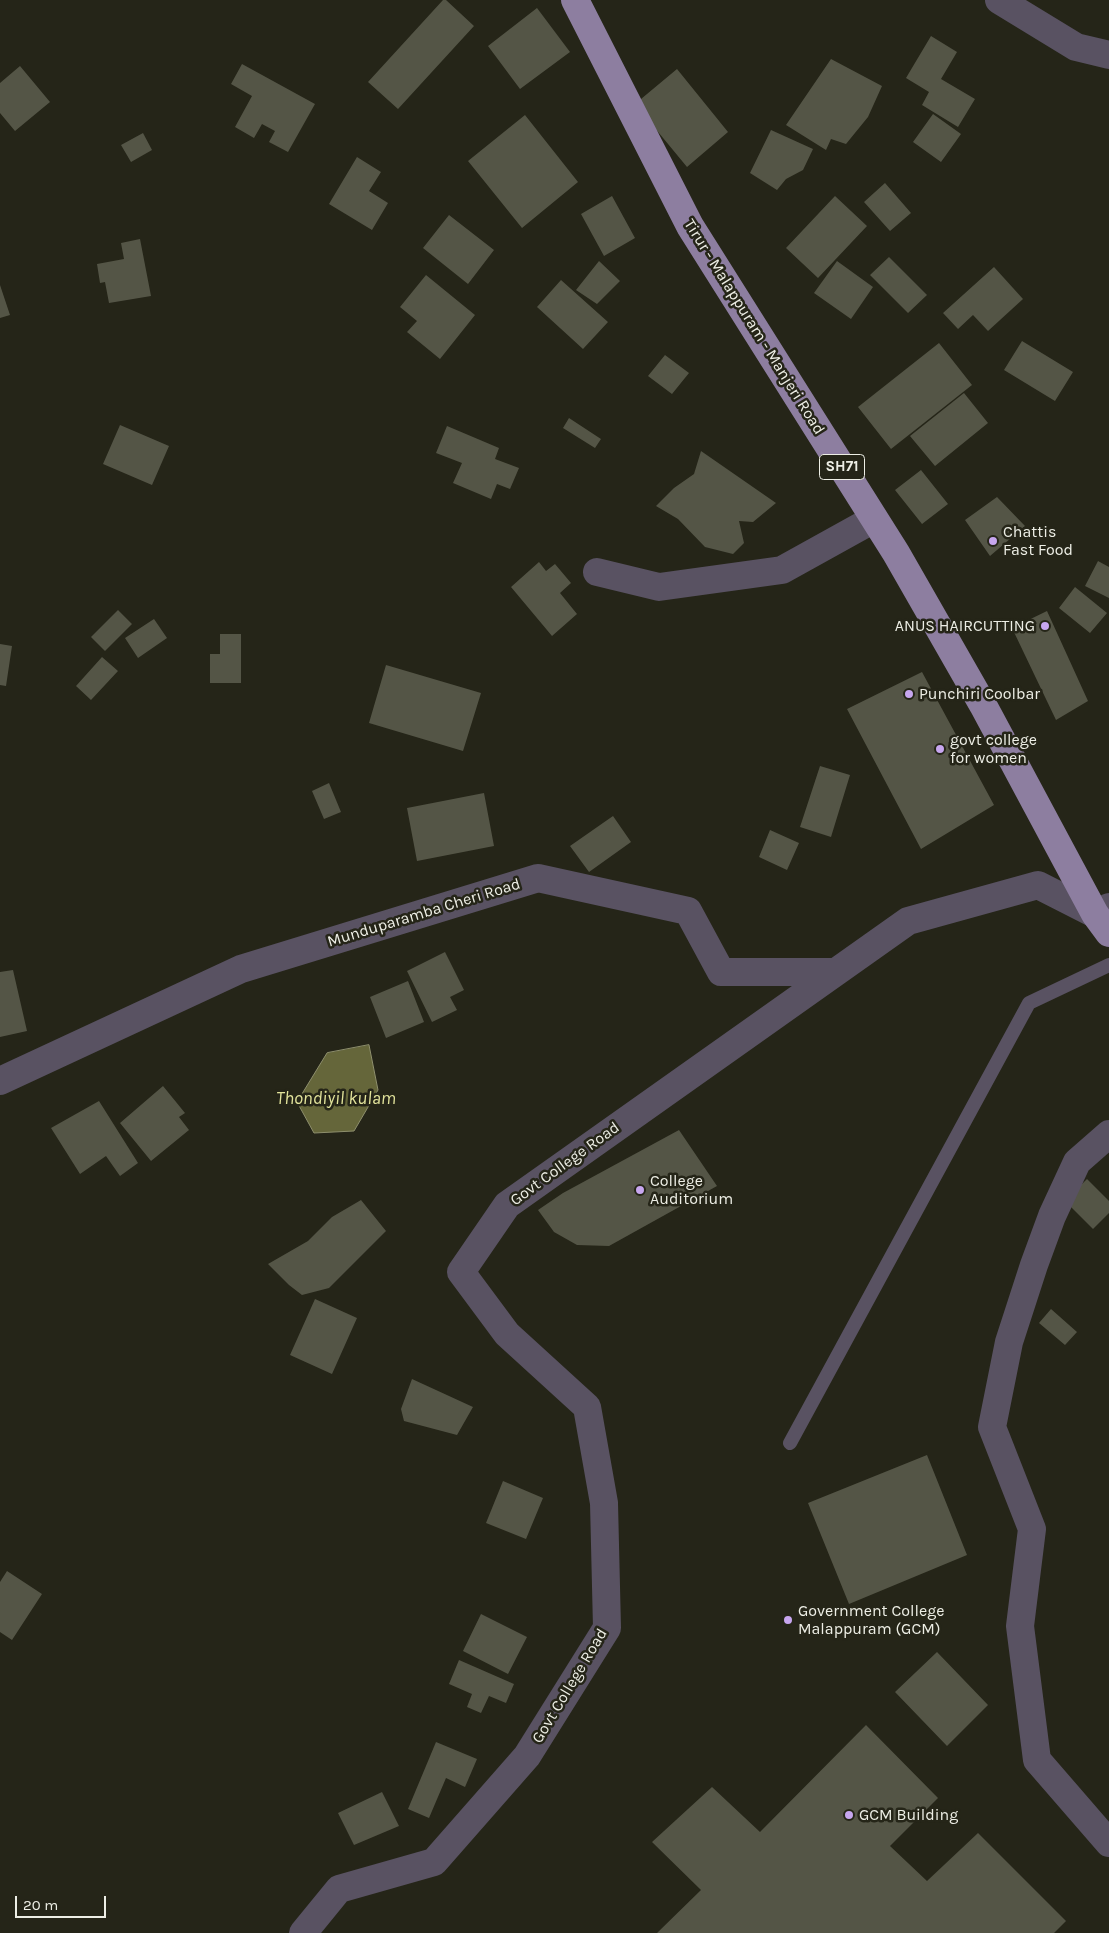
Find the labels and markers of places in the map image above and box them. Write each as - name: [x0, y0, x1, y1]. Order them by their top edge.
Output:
- place label: Chattis Fast Food: [1003, 522, 1073, 560]
- marker: Chattis Fast Food: [987, 535, 999, 547]
- place label: ANUS HAIRCUTTING: [895, 616, 1035, 636]
- marker: ANUS HAIRCUTTING: [1039, 620, 1051, 632]
- place label: Punchiri Coolbar: [919, 684, 1040, 704]
- marker: Punchiri Coolbar: [903, 688, 915, 700]
- place label: govt college for women: [950, 730, 1037, 768]
- marker: govt college for women: [934, 743, 946, 755]
- place label: College Auditorium: [650, 1171, 733, 1209]
- marker: College Auditorium: [634, 1184, 646, 1196]
- place label: Government College Malappuram (GCM): [798, 1601, 944, 1639]
- marker: Government College Malappuram (GCM): [782, 1614, 794, 1626]
- place label: GCM Building: [859, 1805, 958, 1825]
- marker: GCM Building: [843, 1809, 855, 1821]

